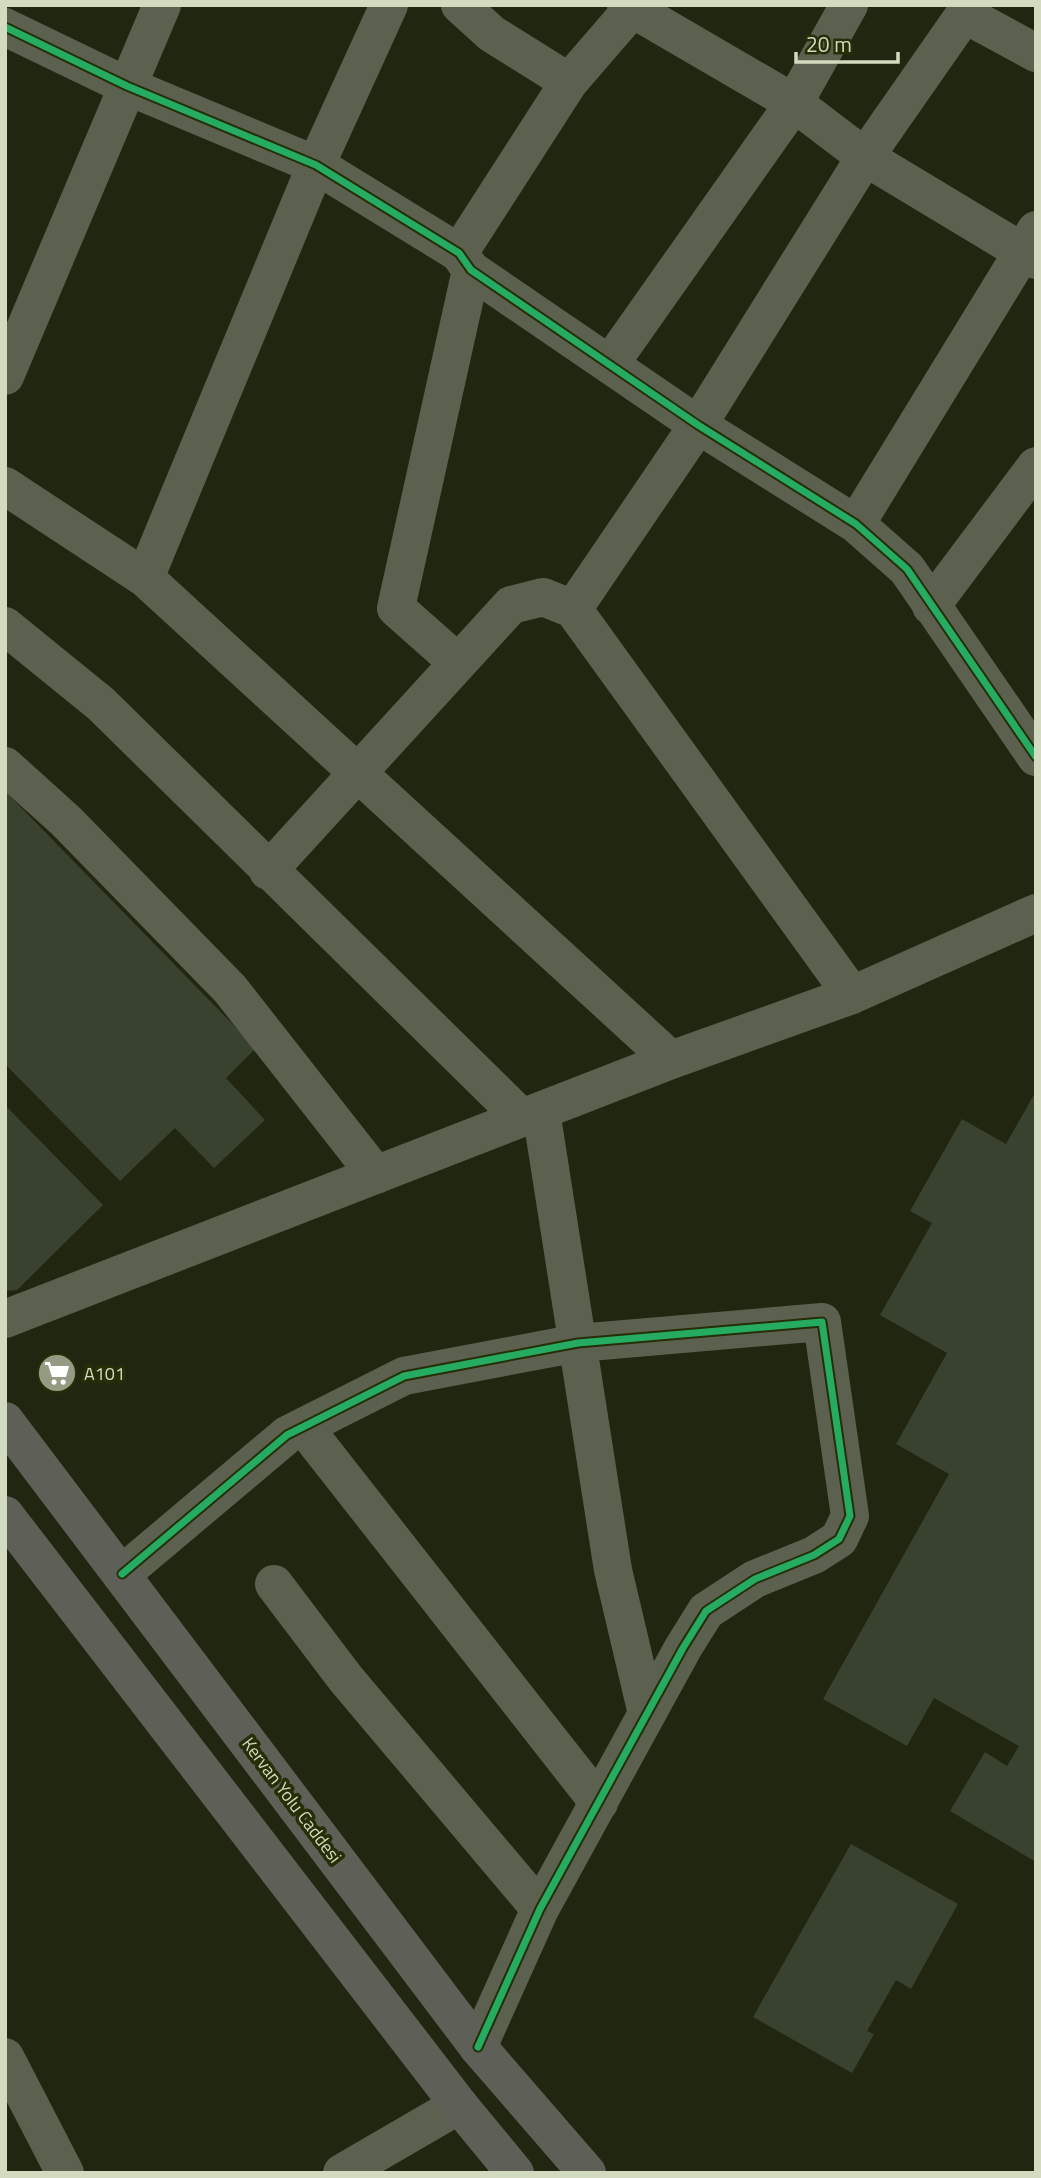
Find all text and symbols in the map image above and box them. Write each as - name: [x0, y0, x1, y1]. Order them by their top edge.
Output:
- scale bar: [796, 21, 898, 65]
- text: 20 m: [806, 28, 852, 60]
- supermarket icon: A101: [36, 1352, 78, 1394]
- place label: A101: [84, 1360, 125, 1387]
- street label: Kervan Yolu Caddesi: [236, 1731, 348, 1869]

